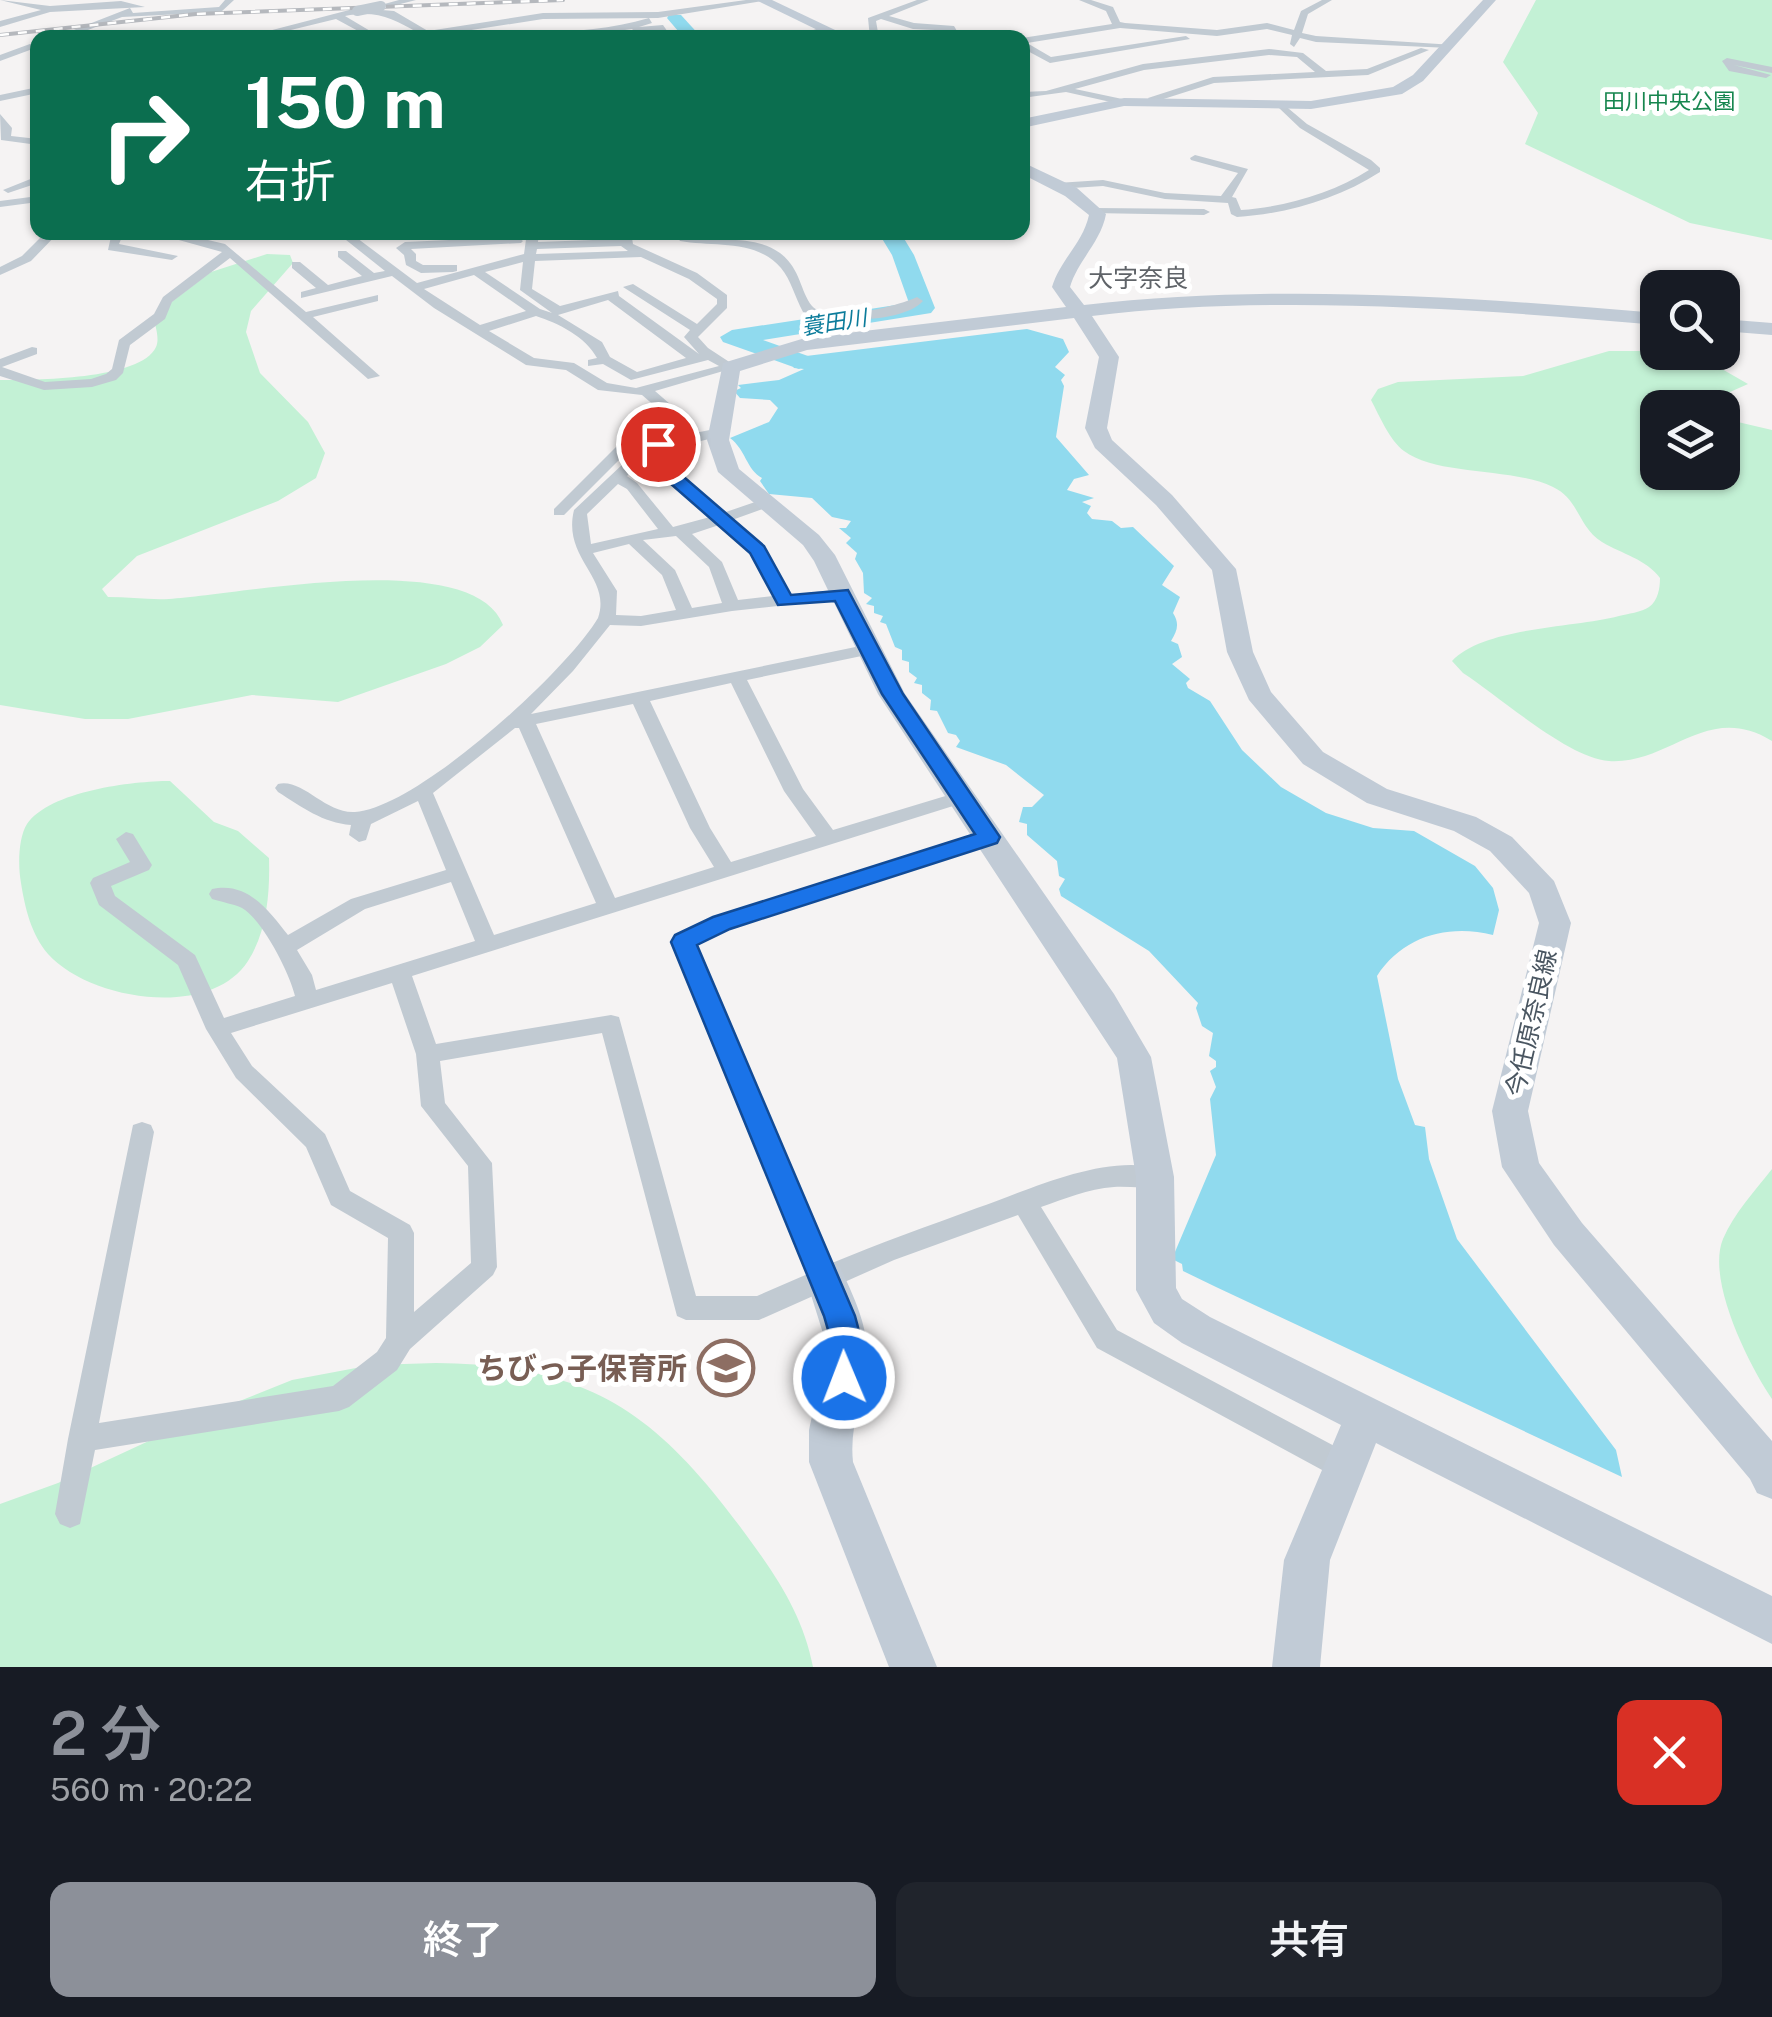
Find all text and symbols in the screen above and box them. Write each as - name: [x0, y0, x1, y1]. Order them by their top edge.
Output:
- text: 150 m: [245, 61, 446, 144]
- icon: right: [80, 70, 210, 200]
- park label: 田川中央公園: [1603, 88, 1735, 114]
- text: 右折: [245, 154, 335, 207]
- district label: 大字奈良: [1088, 263, 1188, 293]
- map controls: [1640, 270, 1740, 490]
- button: search: [1640, 270, 1740, 370]
- water label: 蓑田川: [799, 304, 871, 340]
- button: layers: [1640, 390, 1740, 490]
- pin: [616, 402, 701, 487]
- icon: arrive: [631, 417, 686, 472]
- street label: 今任原奈良線: [1500, 947, 1562, 1099]
- position arrow: [792, 1326, 896, 1430]
- school or university icon: ちびっ子保育所: [696, 1338, 756, 1398]
- place label: ちびっ子保育所: [477, 1350, 687, 1386]
- text: 2 分: [50, 1698, 161, 1769]
- button: close: [1617, 1700, 1722, 1805]
- text: 560 m · 20:22: [50, 1771, 253, 1808]
- button: 終了: [50, 1882, 876, 1997]
- button: 共有: [896, 1882, 1722, 1997]

